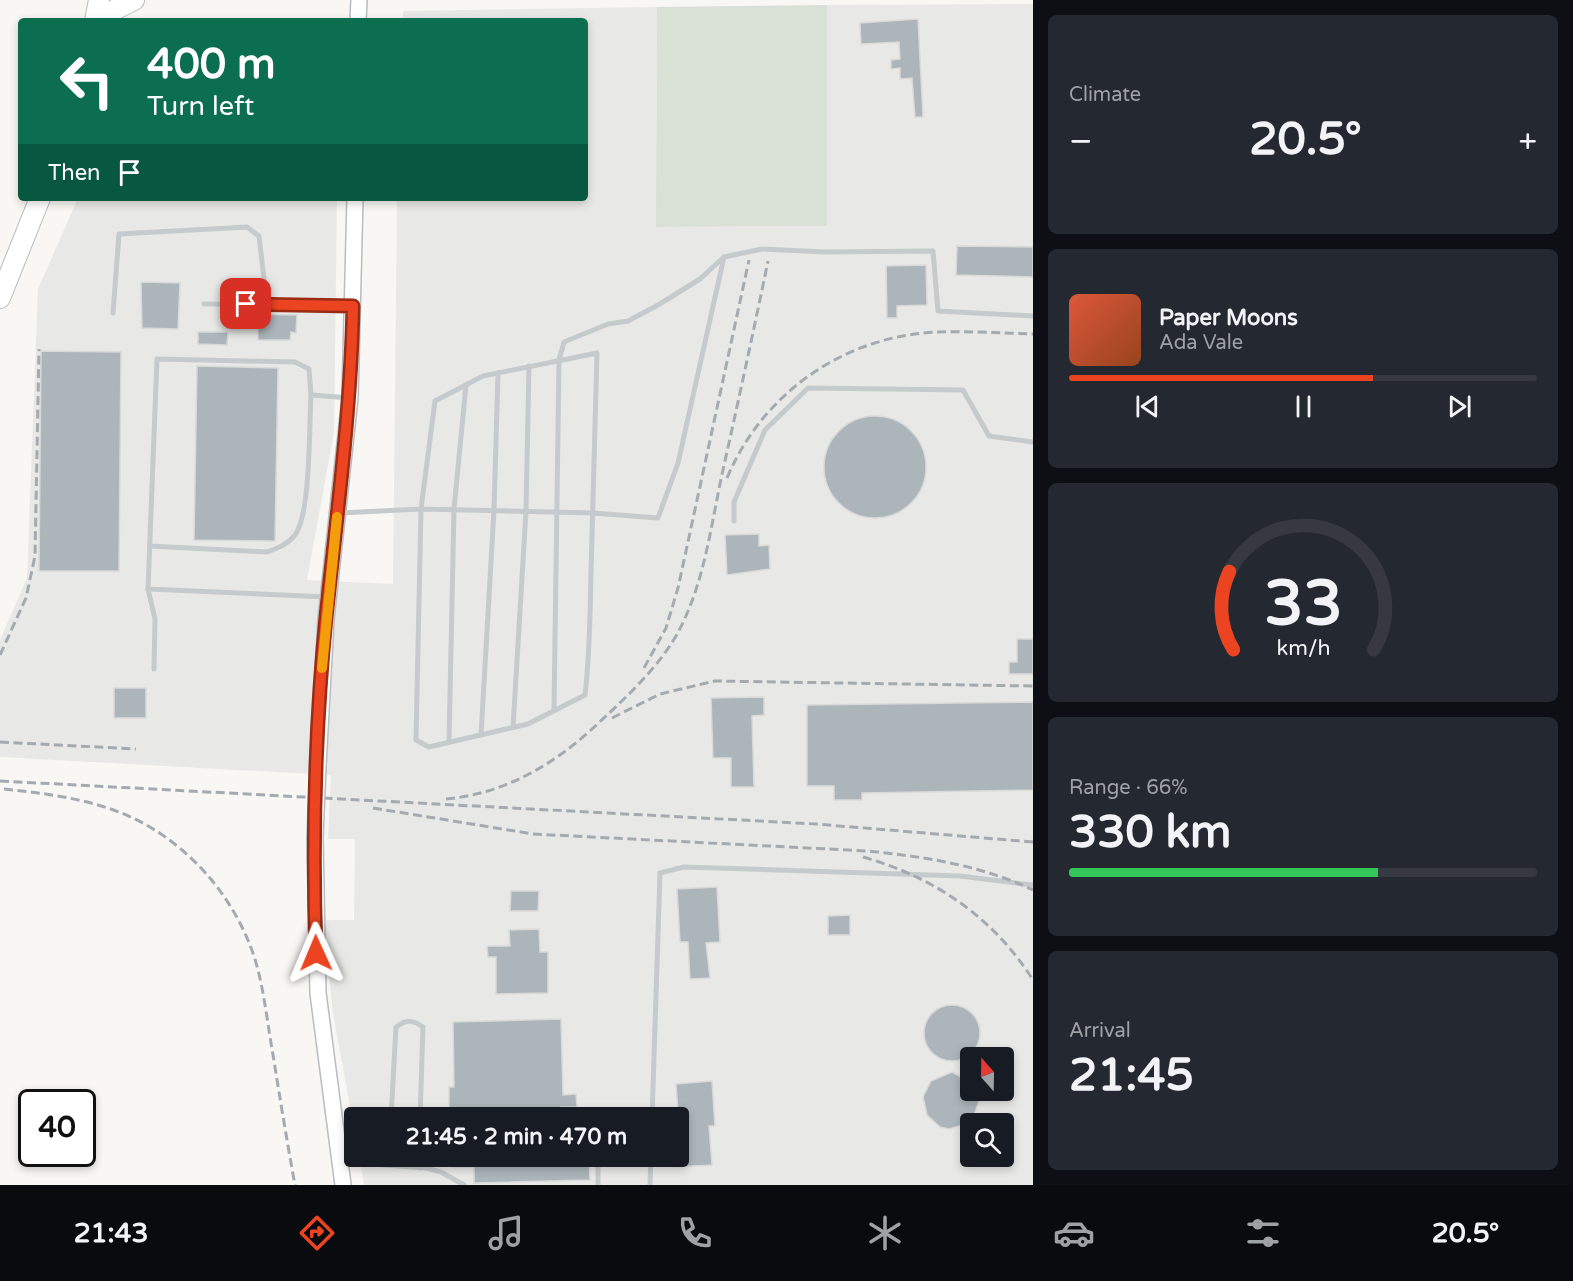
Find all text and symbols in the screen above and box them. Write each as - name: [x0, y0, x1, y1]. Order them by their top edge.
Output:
- text: 400 m: [147, 39, 276, 90]
- icon: left: [48, 42, 126, 120]
- text: Climate: [1069, 83, 1141, 107]
- text: Turn left: [147, 90, 254, 123]
- text: 20.5°: [1249, 113, 1362, 167]
- text: −: [1069, 122, 1093, 161]
- text: +: [1518, 122, 1537, 161]
- icon: arrive: [113, 156, 146, 189]
- text: Then: [48, 160, 101, 186]
- pin: [220, 278, 271, 329]
- icon: arrive: [229, 287, 262, 320]
- text: Paper Moons: [1159, 305, 1298, 331]
- text: Ada Vale: [1159, 331, 1243, 355]
- icon: previous: [1131, 390, 1164, 423]
- icon: pause: [1287, 390, 1320, 423]
- icon: next: [1443, 390, 1476, 423]
- text: 33: [1264, 567, 1342, 642]
- text: km/h: [1276, 635, 1330, 661]
- text: Range · 66%: [1069, 776, 1188, 800]
- text: 330 km: [1069, 806, 1231, 860]
- position arrow: [284, 921, 348, 985]
- text: Arrival: [1069, 1019, 1131, 1043]
- north arrow: [960, 1047, 1014, 1101]
- map controls: [960, 1047, 1014, 1167]
- text: 21:45: [1069, 1049, 1194, 1103]
- speed limit sign: 40: [18, 1089, 96, 1167]
- button: search: [960, 1113, 1014, 1167]
- text: 21:45 · 2 min · 470 m: [406, 1124, 627, 1150]
- icon: directions: [296, 1212, 338, 1254]
- icon: music: [485, 1212, 527, 1254]
- icon: phone: [674, 1212, 716, 1254]
- icon: climate: [864, 1212, 906, 1254]
- icon: car: [1053, 1212, 1095, 1254]
- icon: filters: [1242, 1212, 1284, 1254]
- text: 21:43: [74, 1217, 149, 1250]
- text: 20.5°: [1432, 1217, 1499, 1250]

